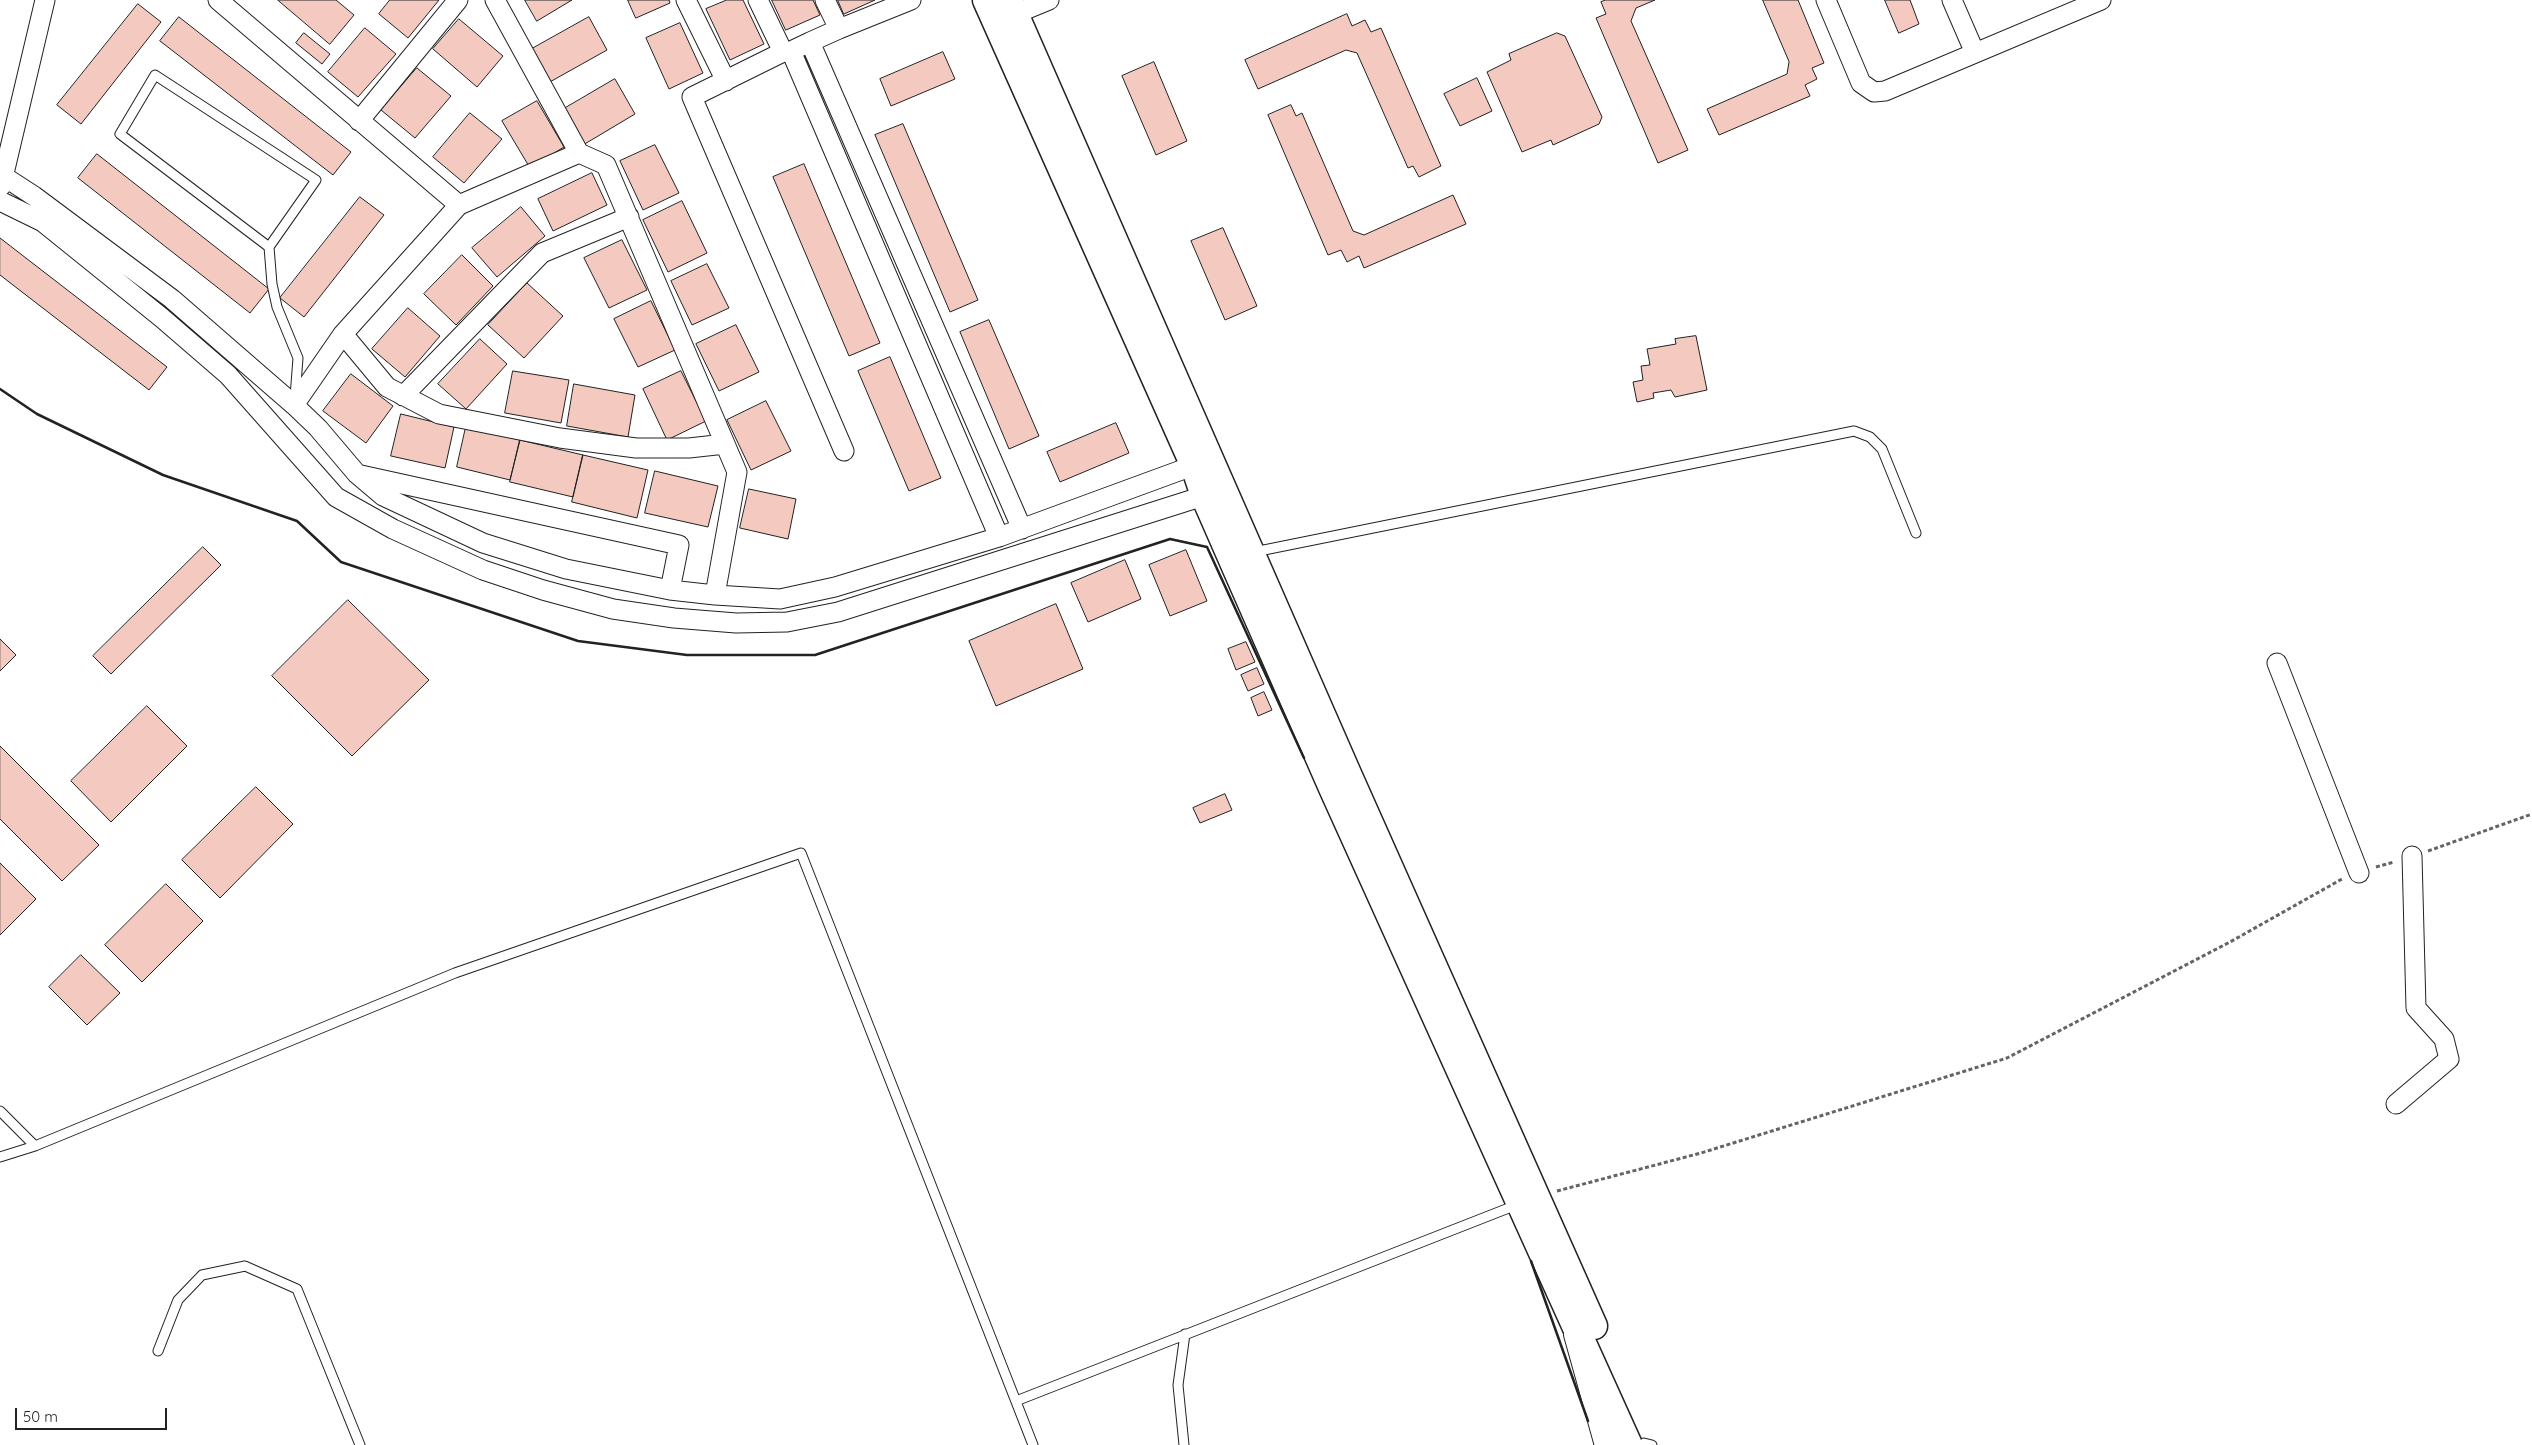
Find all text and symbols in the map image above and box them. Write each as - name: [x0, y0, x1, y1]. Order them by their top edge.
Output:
- scale bar: [18, 1398, 170, 1430]
- text: 50 m: [23, 1407, 58, 1426]

